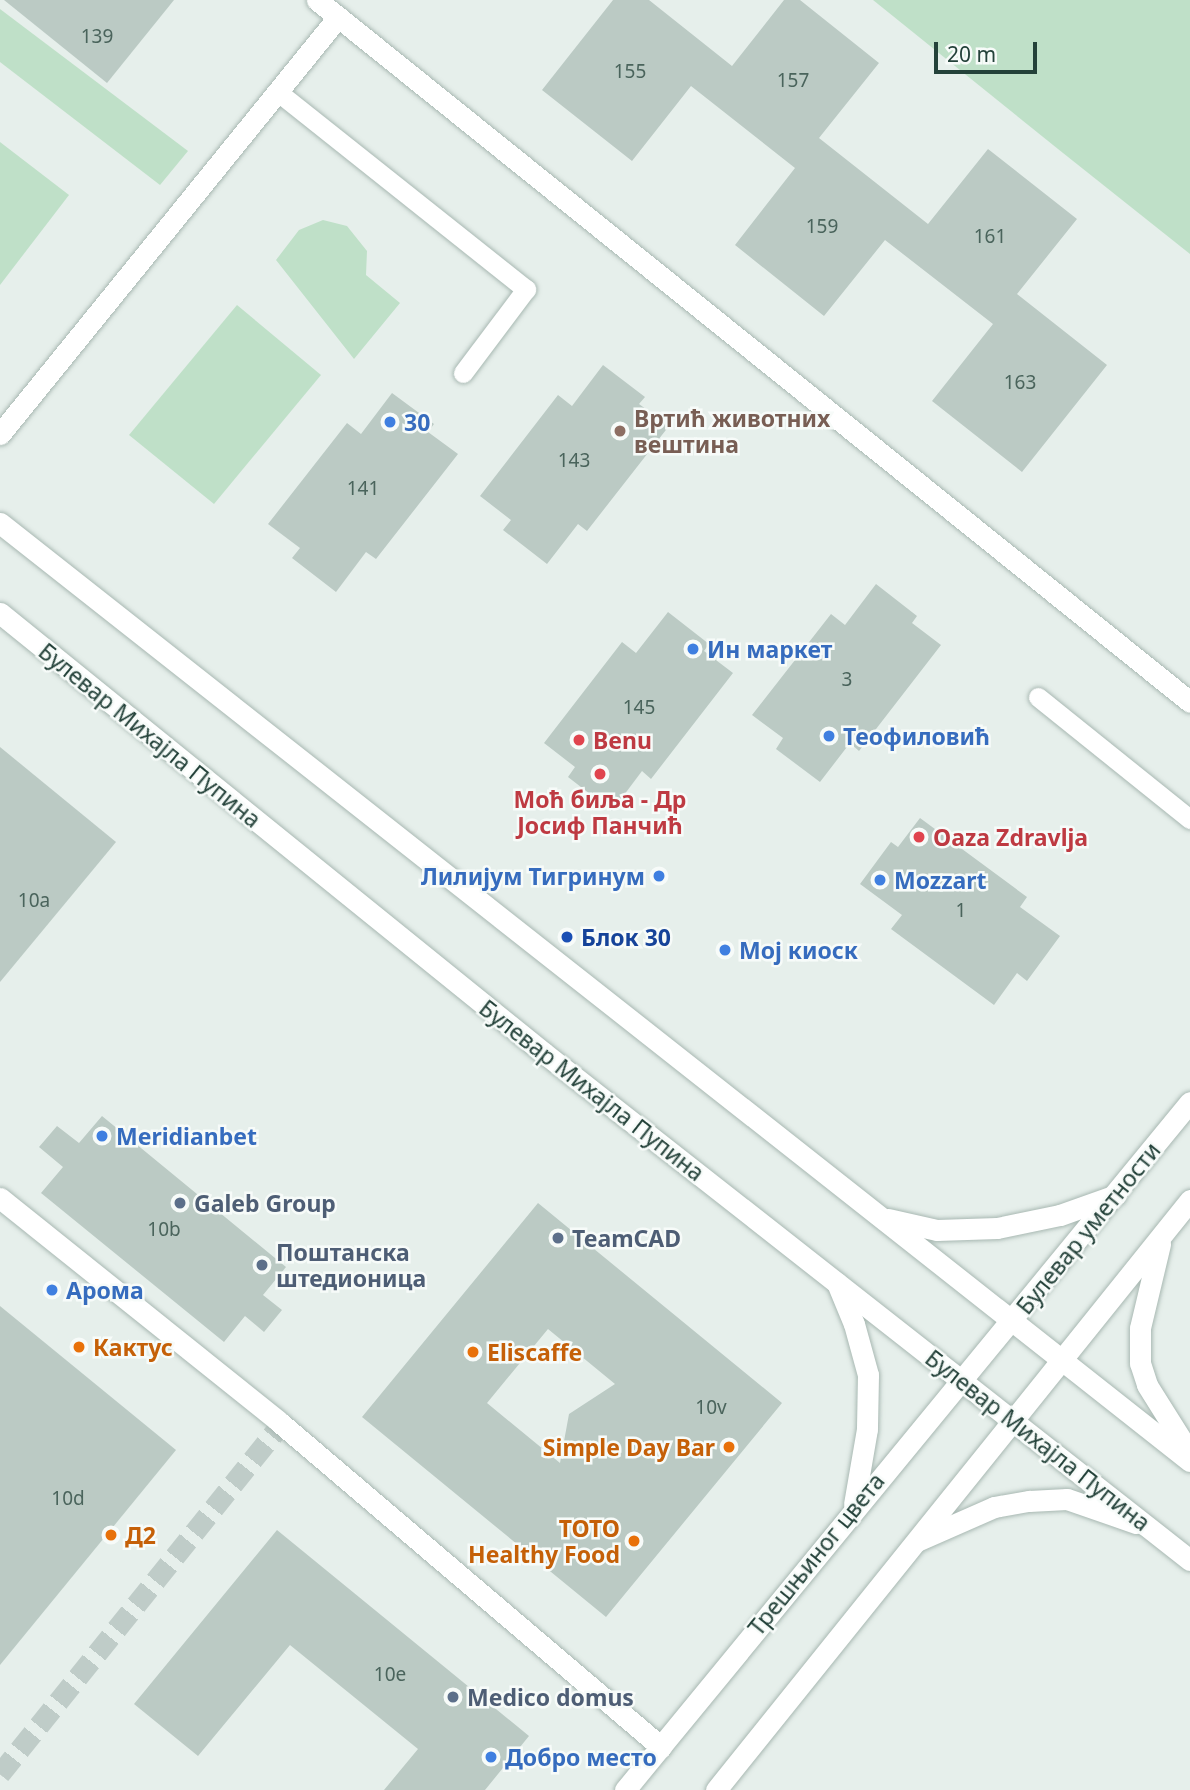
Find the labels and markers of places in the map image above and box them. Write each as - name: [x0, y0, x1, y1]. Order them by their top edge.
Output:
- place label: Вртић животних вештина: [634, 404, 830, 458]
- place label: 30: [404, 408, 430, 436]
- marker: 30: [382, 414, 398, 430]
- marker: Вртић животних вештина: [612, 423, 628, 439]
- place label: Ин маркет: [707, 635, 832, 663]
- marker: Ин маркет: [685, 641, 701, 657]
- place label: Теофиловић: [843, 722, 990, 750]
- place label: Benu: [593, 726, 652, 754]
- marker: Теофиловић: [821, 728, 837, 744]
- marker: Benu: [571, 732, 587, 748]
- marker: Моћ биља - Др Јосиф Панчић: [592, 766, 608, 782]
- place label: Моћ биља - Др Јосиф Панчић: [514, 785, 686, 839]
- place label: Oaza Zdravlja: [933, 823, 1088, 851]
- marker: Oaza Zdravlja: [911, 829, 927, 845]
- place label: Лилијум Тигринум: [421, 862, 645, 890]
- place label: Mozzart: [894, 866, 987, 894]
- marker: Лилијум Тигринум: [651, 868, 667, 884]
- marker: Mozzart: [872, 872, 888, 888]
- place label: Блок 30: [581, 923, 671, 951]
- marker: Блок 30: [559, 929, 575, 945]
- place label: Мој киоск: [739, 936, 858, 964]
- marker: Мој киоск: [717, 942, 733, 958]
- place label: Meridianbet: [116, 1122, 257, 1150]
- marker: Meridianbet: [94, 1128, 110, 1144]
- place label: Galeb Group: [194, 1189, 336, 1217]
- marker: Galeb Group: [172, 1195, 188, 1211]
- place label: TeamCAD: [572, 1224, 681, 1252]
- marker: TeamCAD: [550, 1230, 566, 1246]
- place label: Поштанска штедионица: [276, 1238, 426, 1292]
- marker: Поштанска штедионица: [254, 1257, 270, 1273]
- place label: Арома: [66, 1276, 144, 1304]
- marker: Арома: [44, 1282, 60, 1298]
- place label: Кактус: [93, 1333, 173, 1361]
- place label: Eliscaffe: [487, 1338, 582, 1366]
- marker: Кактус: [71, 1339, 87, 1355]
- marker: Eliscaffe: [465, 1344, 481, 1360]
- place label: Simple Day Bar: [543, 1433, 715, 1461]
- marker: Simple Day Bar: [721, 1439, 737, 1455]
- place label: TOTO Healthy Food: [468, 1514, 620, 1568]
- place label: Д2: [125, 1521, 156, 1549]
- marker: Д2: [103, 1527, 119, 1543]
- marker: TOTO Healthy Food: [626, 1533, 642, 1549]
- place label: Medico domus: [467, 1683, 634, 1711]
- marker: Medico domus: [445, 1689, 461, 1705]
- place label: Добро место: [505, 1743, 657, 1771]
- marker: Добро место: [483, 1749, 499, 1765]

